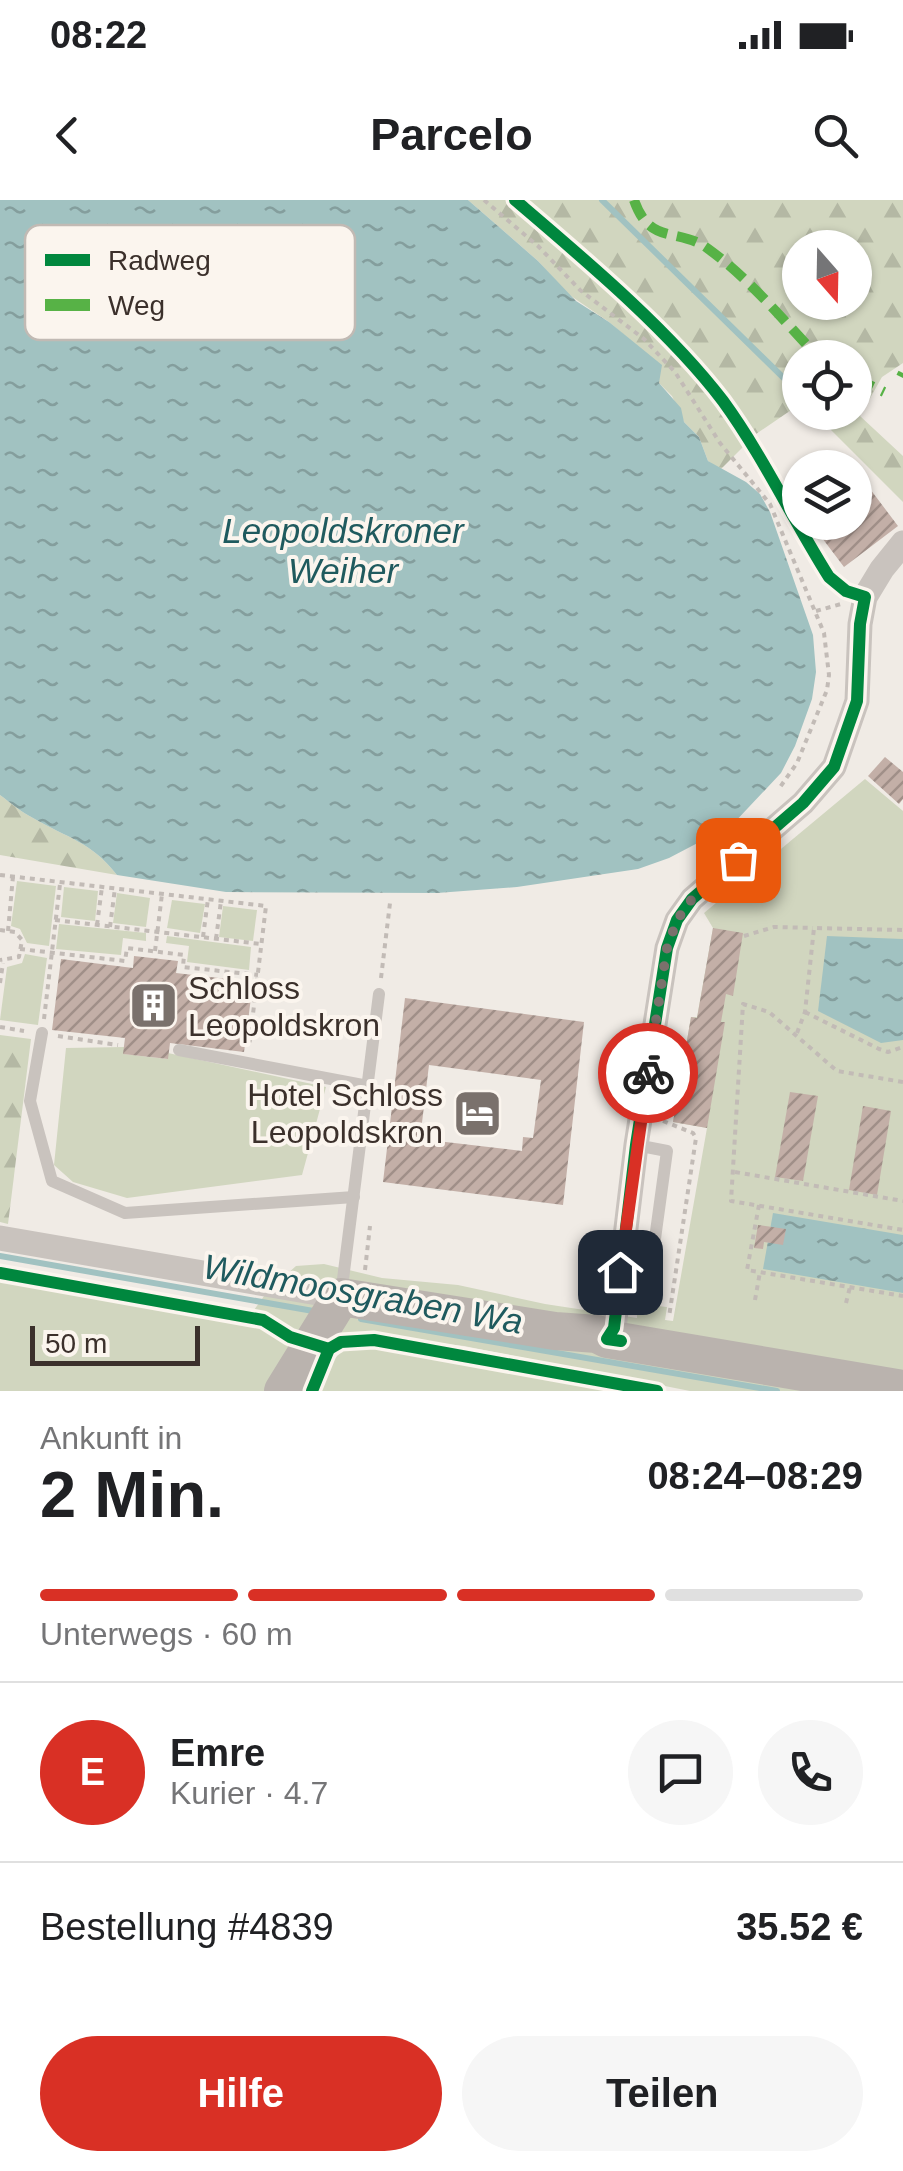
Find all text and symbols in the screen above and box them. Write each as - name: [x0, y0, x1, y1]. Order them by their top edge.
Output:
- text: 08:22: [50, 14, 147, 56]
- icon: back: [40, 108, 95, 163]
- icon: search: [808, 108, 863, 163]
- text: Parcelo: [370, 109, 533, 160]
- legend: [25, 225, 355, 340]
- north arrow: [782, 230, 872, 320]
- map controls: [782, 230, 872, 540]
- text: Radweg: [108, 245, 211, 276]
- text: Weg: [108, 290, 165, 321]
- button: locate: [782, 340, 872, 430]
- button: layers: [782, 450, 872, 540]
- water label: Leopoldskroner Weiher: [222, 511, 465, 590]
- pin: [696, 818, 781, 903]
- icon: bag: [711, 833, 766, 888]
- place label: Schloss Leopoldskron: [188, 970, 380, 1043]
- building icon: Schloss Leopoldskron: [127, 980, 179, 1032]
- courier: [598, 1023, 698, 1123]
- icon: bike: [621, 1046, 676, 1101]
- place label: Hotel Schloss Leopoldskron: [247, 1077, 443, 1150]
- hotel icon: Hotel Schloss Leopoldskron: [452, 1087, 504, 1139]
- pin: [578, 1230, 663, 1315]
- icon: home: [593, 1245, 648, 1300]
- water label: Wildmoosgraben Wa: [200, 1246, 526, 1341]
- scale bar: [30, 1321, 200, 1366]
- text: 50 m: [45, 1328, 107, 1359]
- text: Ankunft in: [40, 1420, 182, 1456]
- text: 08:24–08:29: [647, 1455, 863, 1497]
- text: 2 Min.: [40, 1458, 224, 1531]
- text: Unterwegs · 60 m: [40, 1616, 293, 1652]
- button: chat: [628, 1720, 733, 1825]
- button: phone: [758, 1720, 863, 1825]
- text: Emre: [170, 1732, 265, 1774]
- text: E: [80, 1751, 105, 1793]
- text: Kurier · 4.7: [170, 1775, 328, 1811]
- text: Bestellung #4839: [40, 1906, 334, 1948]
- text: 35.52 €: [736, 1906, 863, 1948]
- button: Hilfe: [40, 2036, 442, 2151]
- button: Teilen: [462, 2036, 863, 2151]

